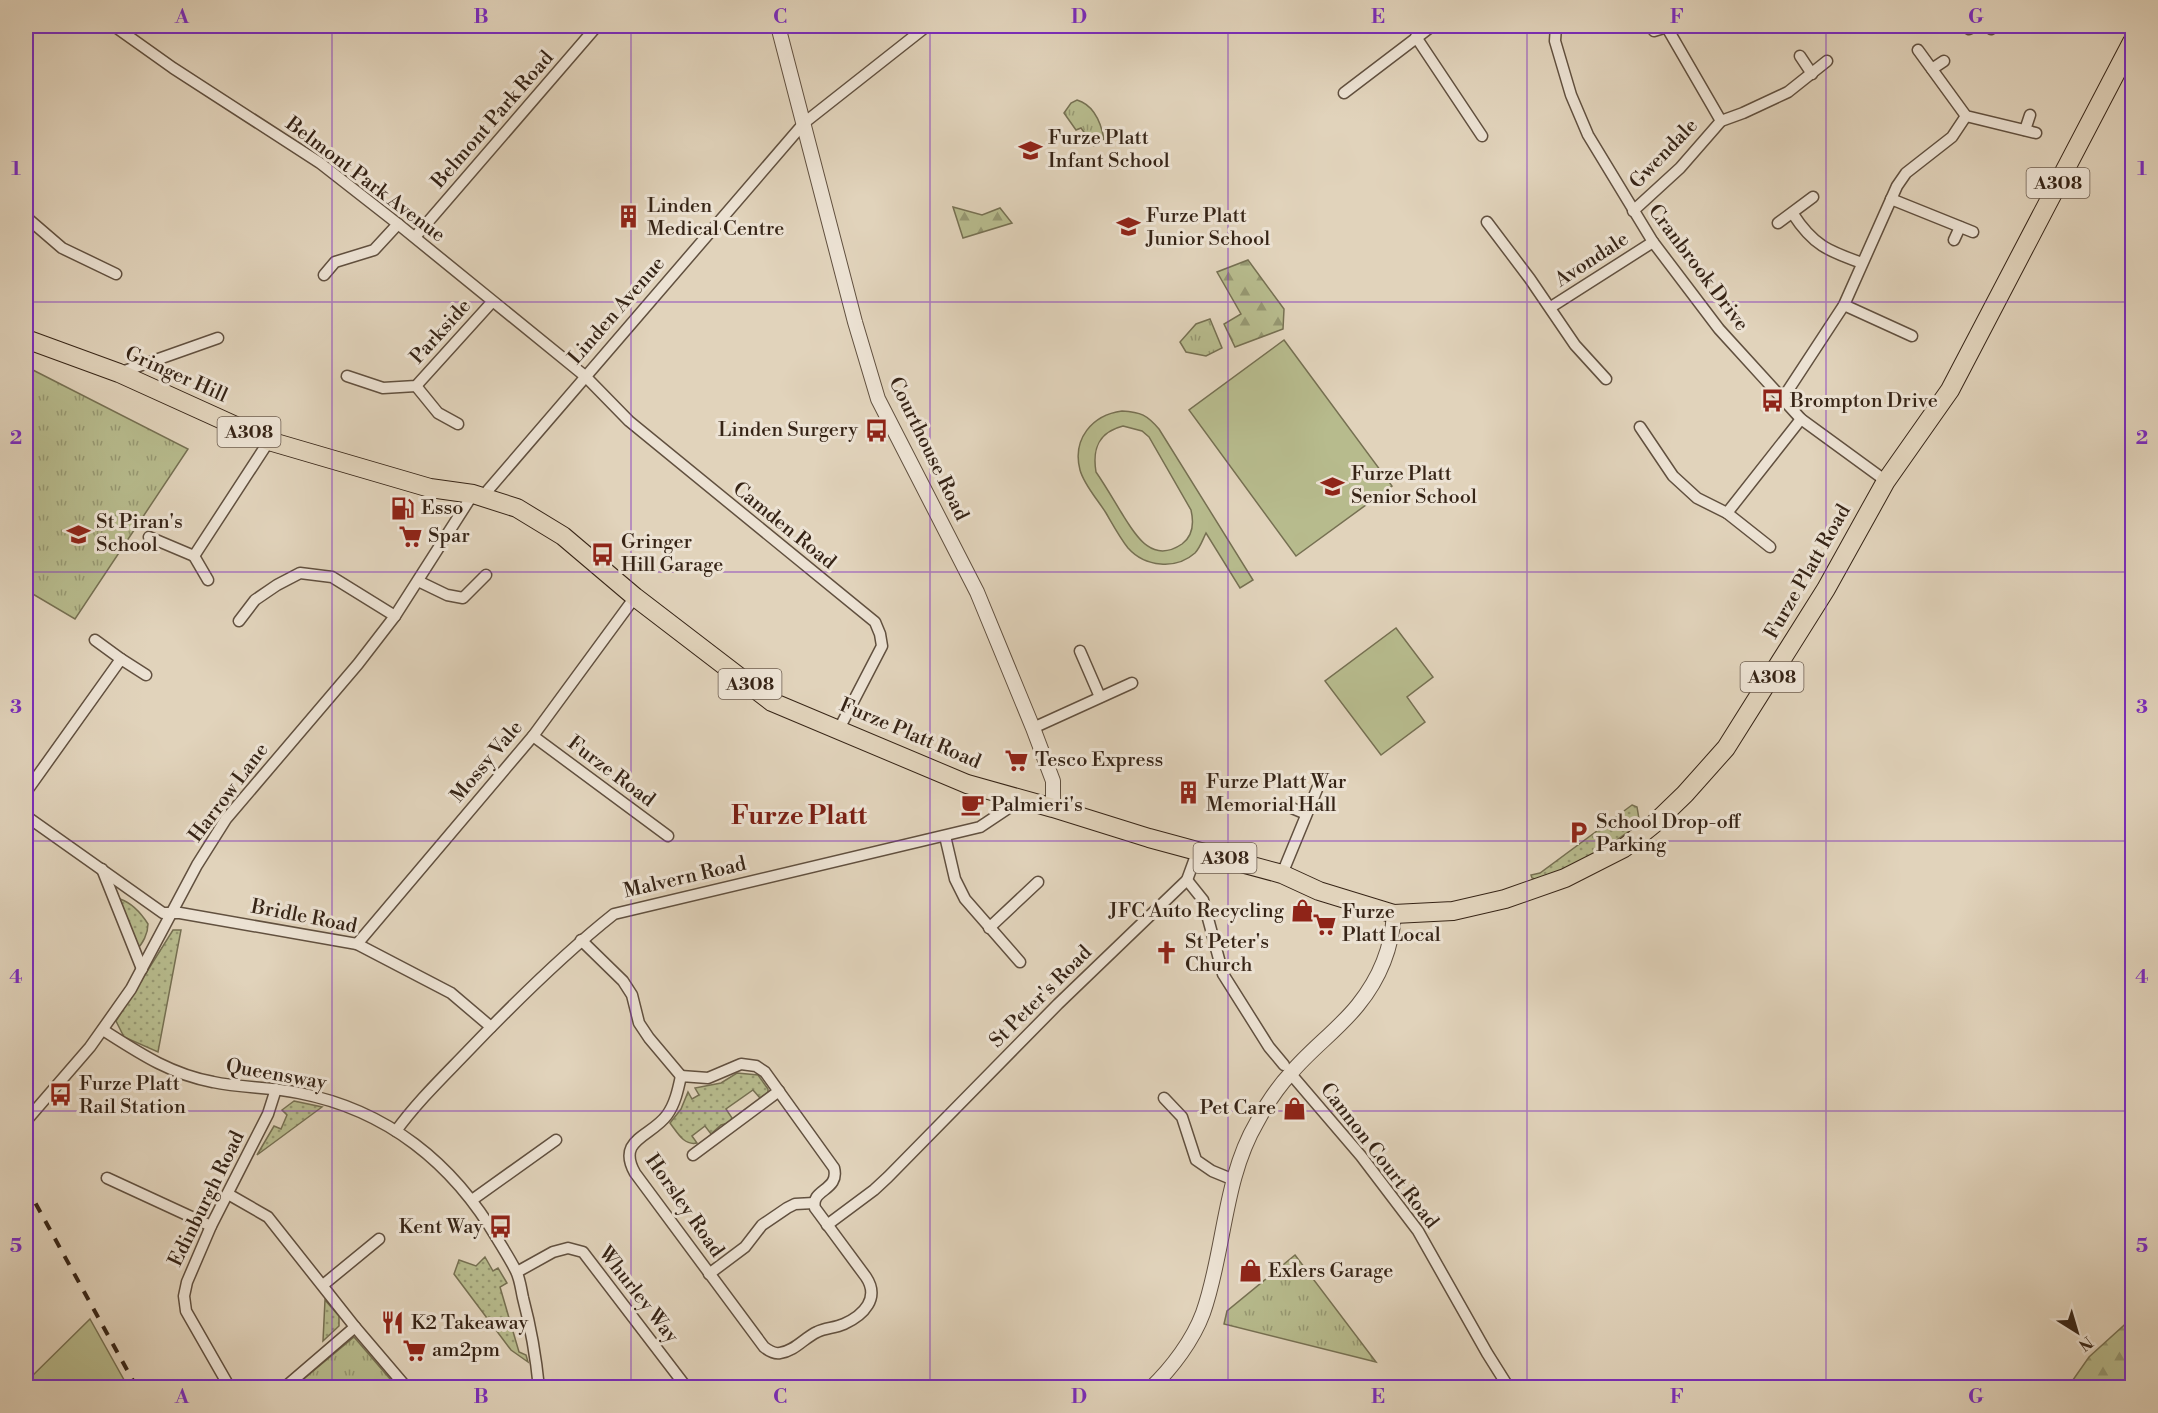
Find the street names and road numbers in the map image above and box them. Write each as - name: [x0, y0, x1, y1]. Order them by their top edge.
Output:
- street label: Belmont Park Road: [426, 46, 560, 195]
- street label: Belmont Park Avenue: [279, 111, 450, 248]
- street label: Gwendale: [1624, 114, 1704, 194]
- road number: A308: [2026, 168, 2090, 198]
- street label: Cranbrook Drive: [1642, 200, 1754, 336]
- street label: Avondale: [1550, 227, 1634, 294]
- street label: Linden Avenue: [563, 252, 671, 370]
- street label: Parkside: [405, 294, 477, 370]
- street label: Gringer Hill: [121, 341, 231, 409]
- street label: Courthouse Road: [882, 373, 974, 526]
- road number: A308: [218, 417, 280, 447]
- street label: Camden Road: [727, 477, 841, 576]
- street label: Furze Platt Road: [1759, 500, 1857, 644]
- road number: A308: [1740, 662, 1804, 692]
- road number: A308: [718, 669, 782, 699]
- street label: Furze Platt Road: [836, 693, 985, 775]
- street label: Mossy Vale: [445, 716, 529, 808]
- street label: Furze Road: [562, 731, 660, 813]
- street label: Harrow Lane: [184, 738, 274, 848]
- road number: A308: [1194, 843, 1256, 873]
- street label: Malvern Road: [621, 852, 749, 904]
- street label: Bridle Road: [248, 894, 360, 940]
- street label: St Peter's Road: [985, 940, 1098, 1053]
- street label: Queensway: [224, 1054, 329, 1096]
- street label: Cannon Court Road: [1314, 1078, 1444, 1234]
- street label: Edinburgh Road: [163, 1127, 251, 1271]
- street label: Horsley Road: [639, 1149, 729, 1263]
- street label: Whurley Way: [592, 1241, 684, 1349]

